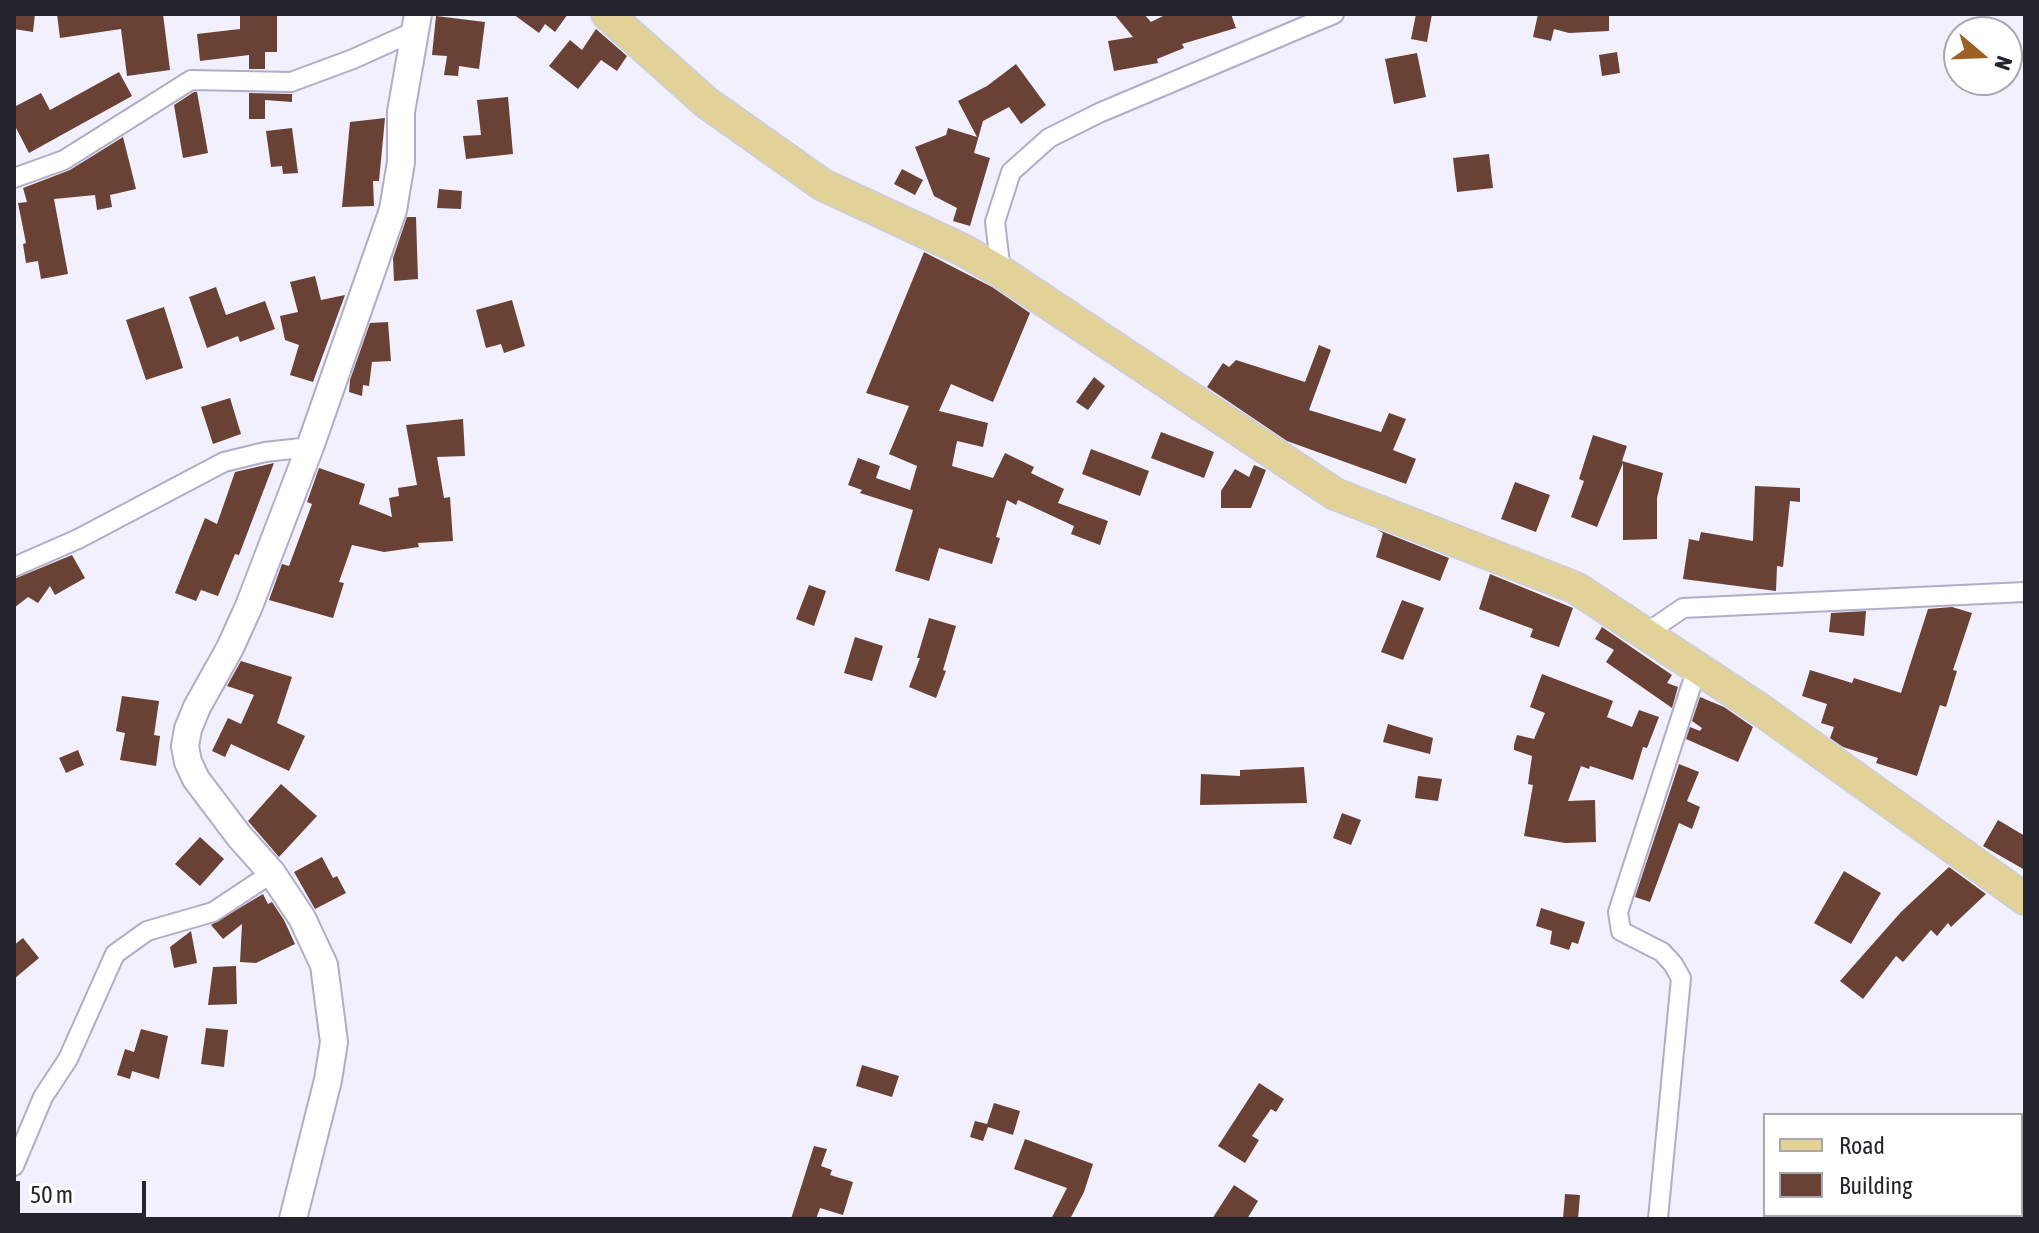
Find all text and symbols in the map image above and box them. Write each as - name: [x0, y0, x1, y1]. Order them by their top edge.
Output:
- north arrow: [1943, 16, 2023, 96]
- text: N: [1989, 53, 2018, 74]
- legend: [1763, 1113, 2023, 1217]
- text: Road: [1839, 1132, 1885, 1159]
- scale bar: [20, 1165, 150, 1215]
- text: Building: [1839, 1172, 1912, 1199]
- text: 50 m: [30, 1181, 73, 1208]

